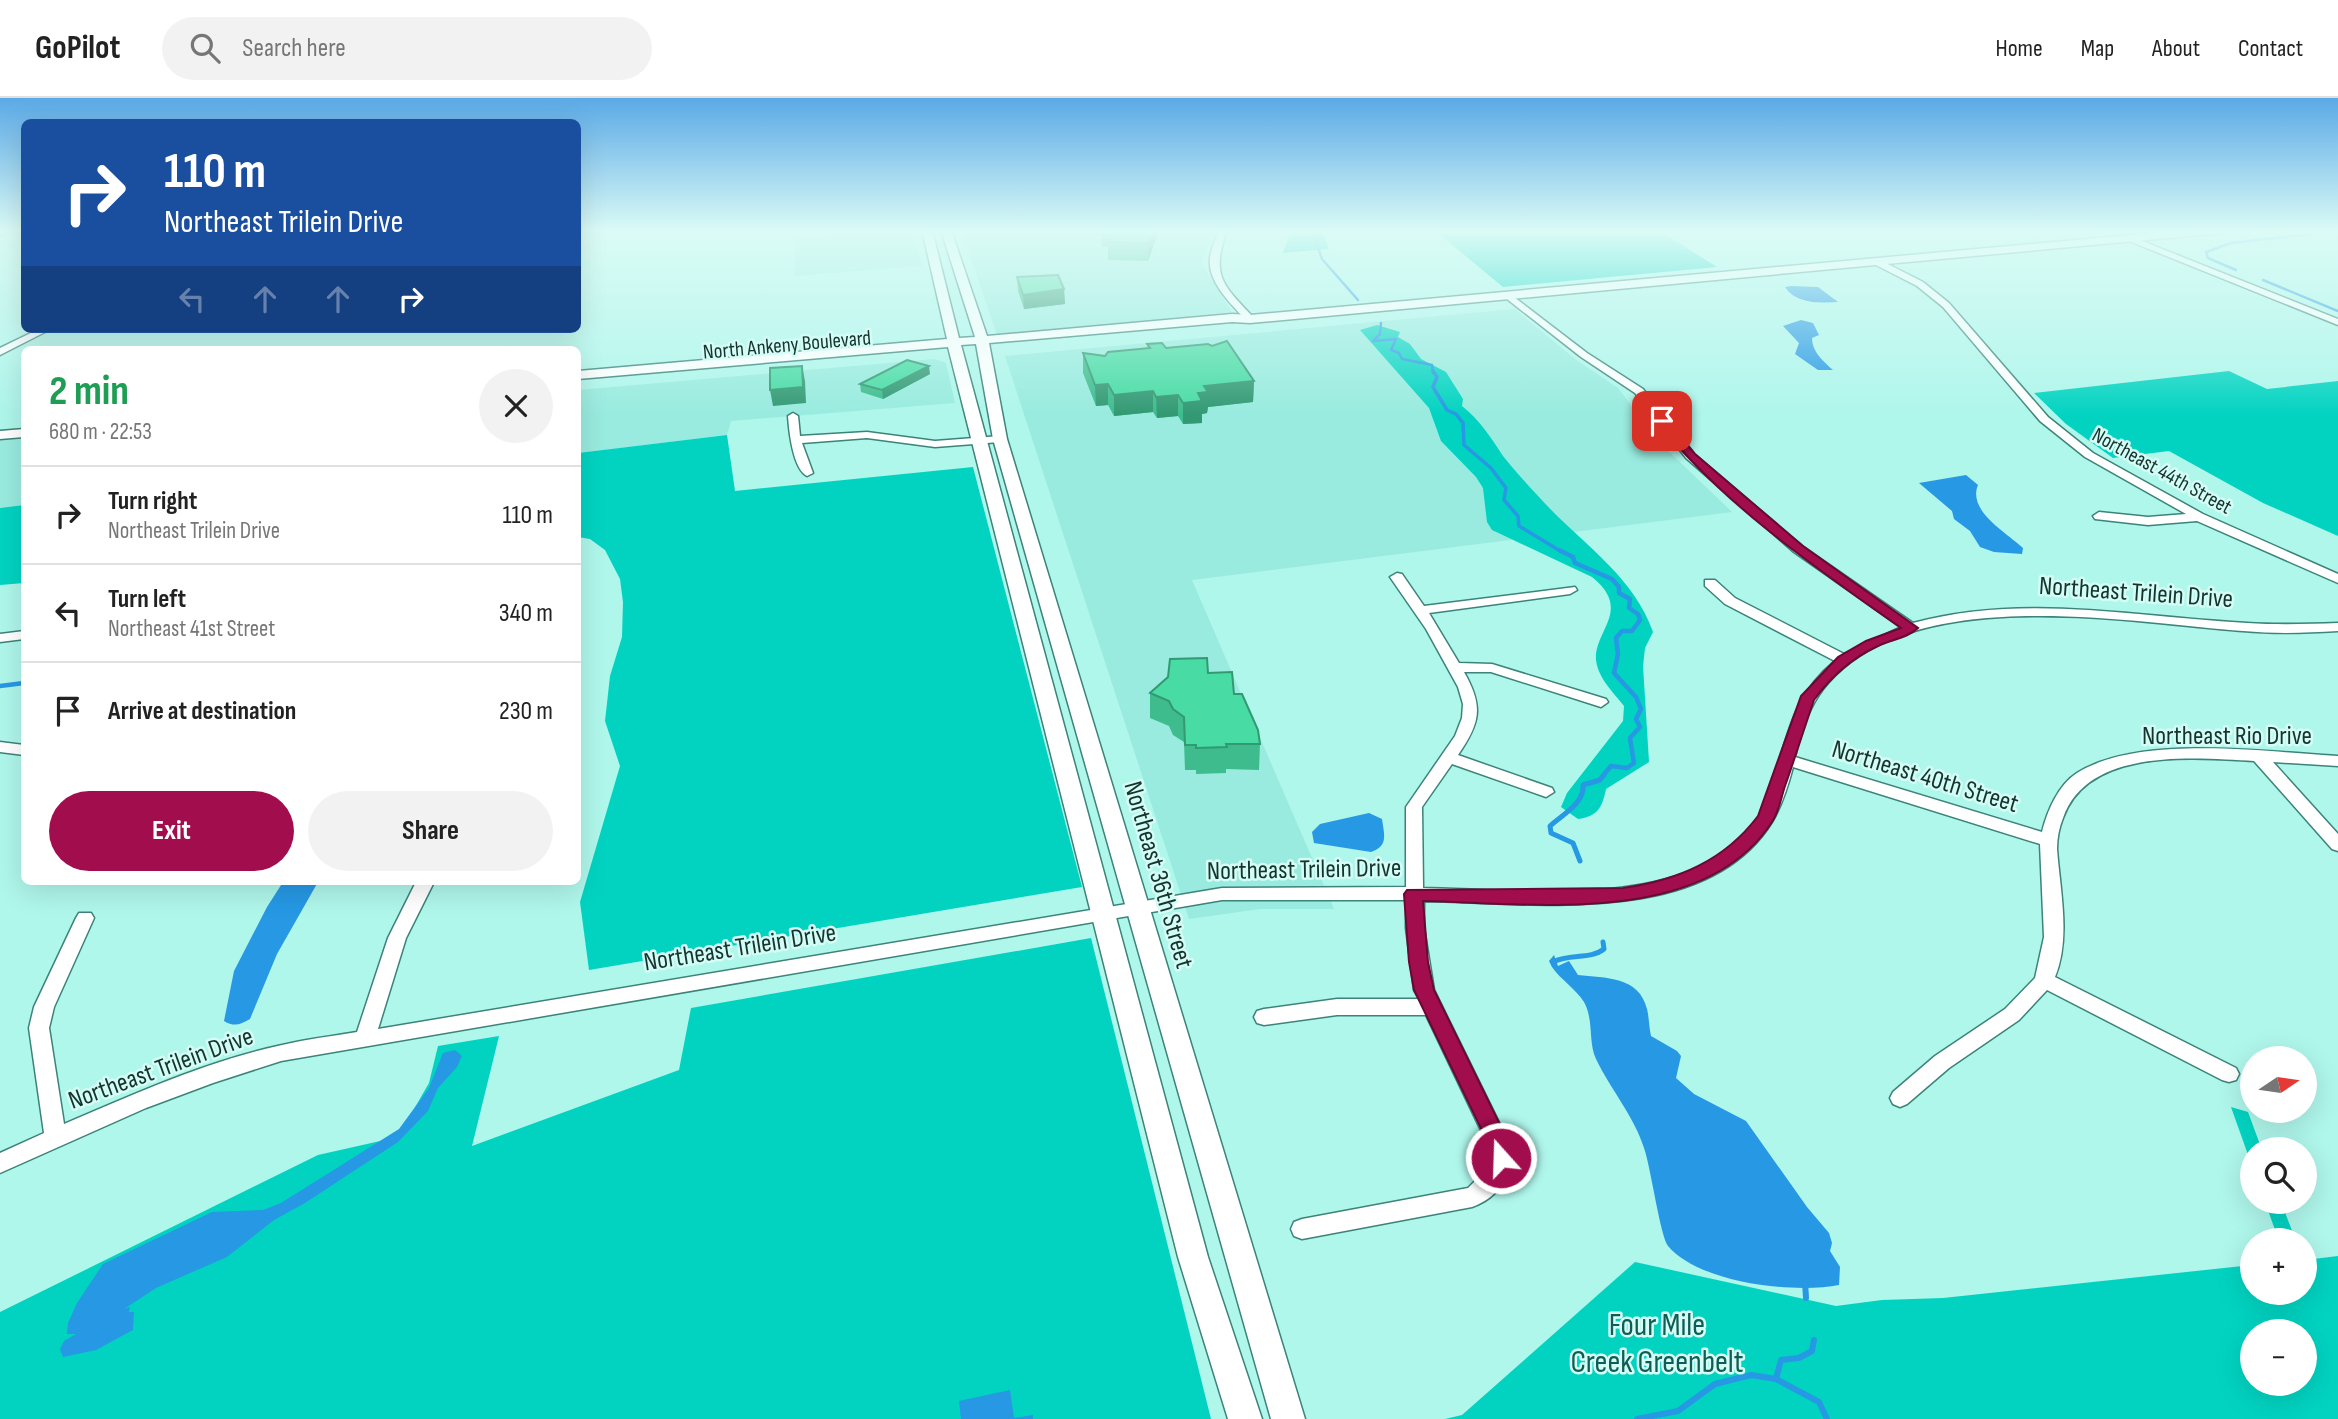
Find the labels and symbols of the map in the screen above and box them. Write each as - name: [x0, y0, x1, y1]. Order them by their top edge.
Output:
- street label: North Ankeny Boulevard: [702, 325, 872, 365]
- pin: [1632, 391, 1692, 451]
- street label: Northeast 44th Street: [2088, 422, 2236, 520]
- street label: Northeast Trilein Drive: [2038, 571, 2234, 615]
- street label: Northeast Rio Drive: [2142, 721, 2312, 752]
- street label: Northeast 40th Street: [1828, 734, 2022, 820]
- street label: Northeast 36th Street: [1116, 778, 1200, 972]
- street label: Northeast Trilein Drive: [1207, 853, 1401, 887]
- street label: Northeast Trilein Drive: [642, 917, 838, 979]
- street label: Northeast Trilein Drive: [64, 1021, 258, 1117]
- north arrow: [2240, 1046, 2317, 1124]
- position arrow: [1464, 1121, 1538, 1195]
- park label: Four Mile Creek Greenbelt: [1570, 1306, 1744, 1382]

